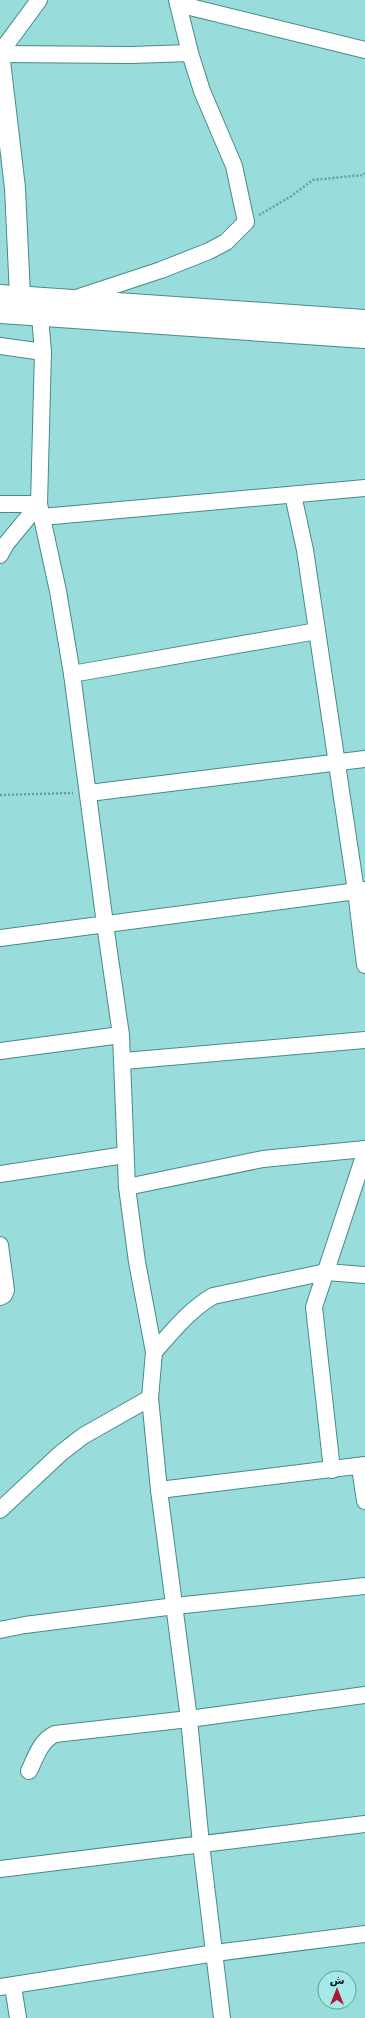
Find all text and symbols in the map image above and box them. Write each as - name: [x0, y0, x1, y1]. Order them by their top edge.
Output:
- north arrow: [317, 1970, 357, 2010]
- text: ش: [329, 1974, 345, 1987]

